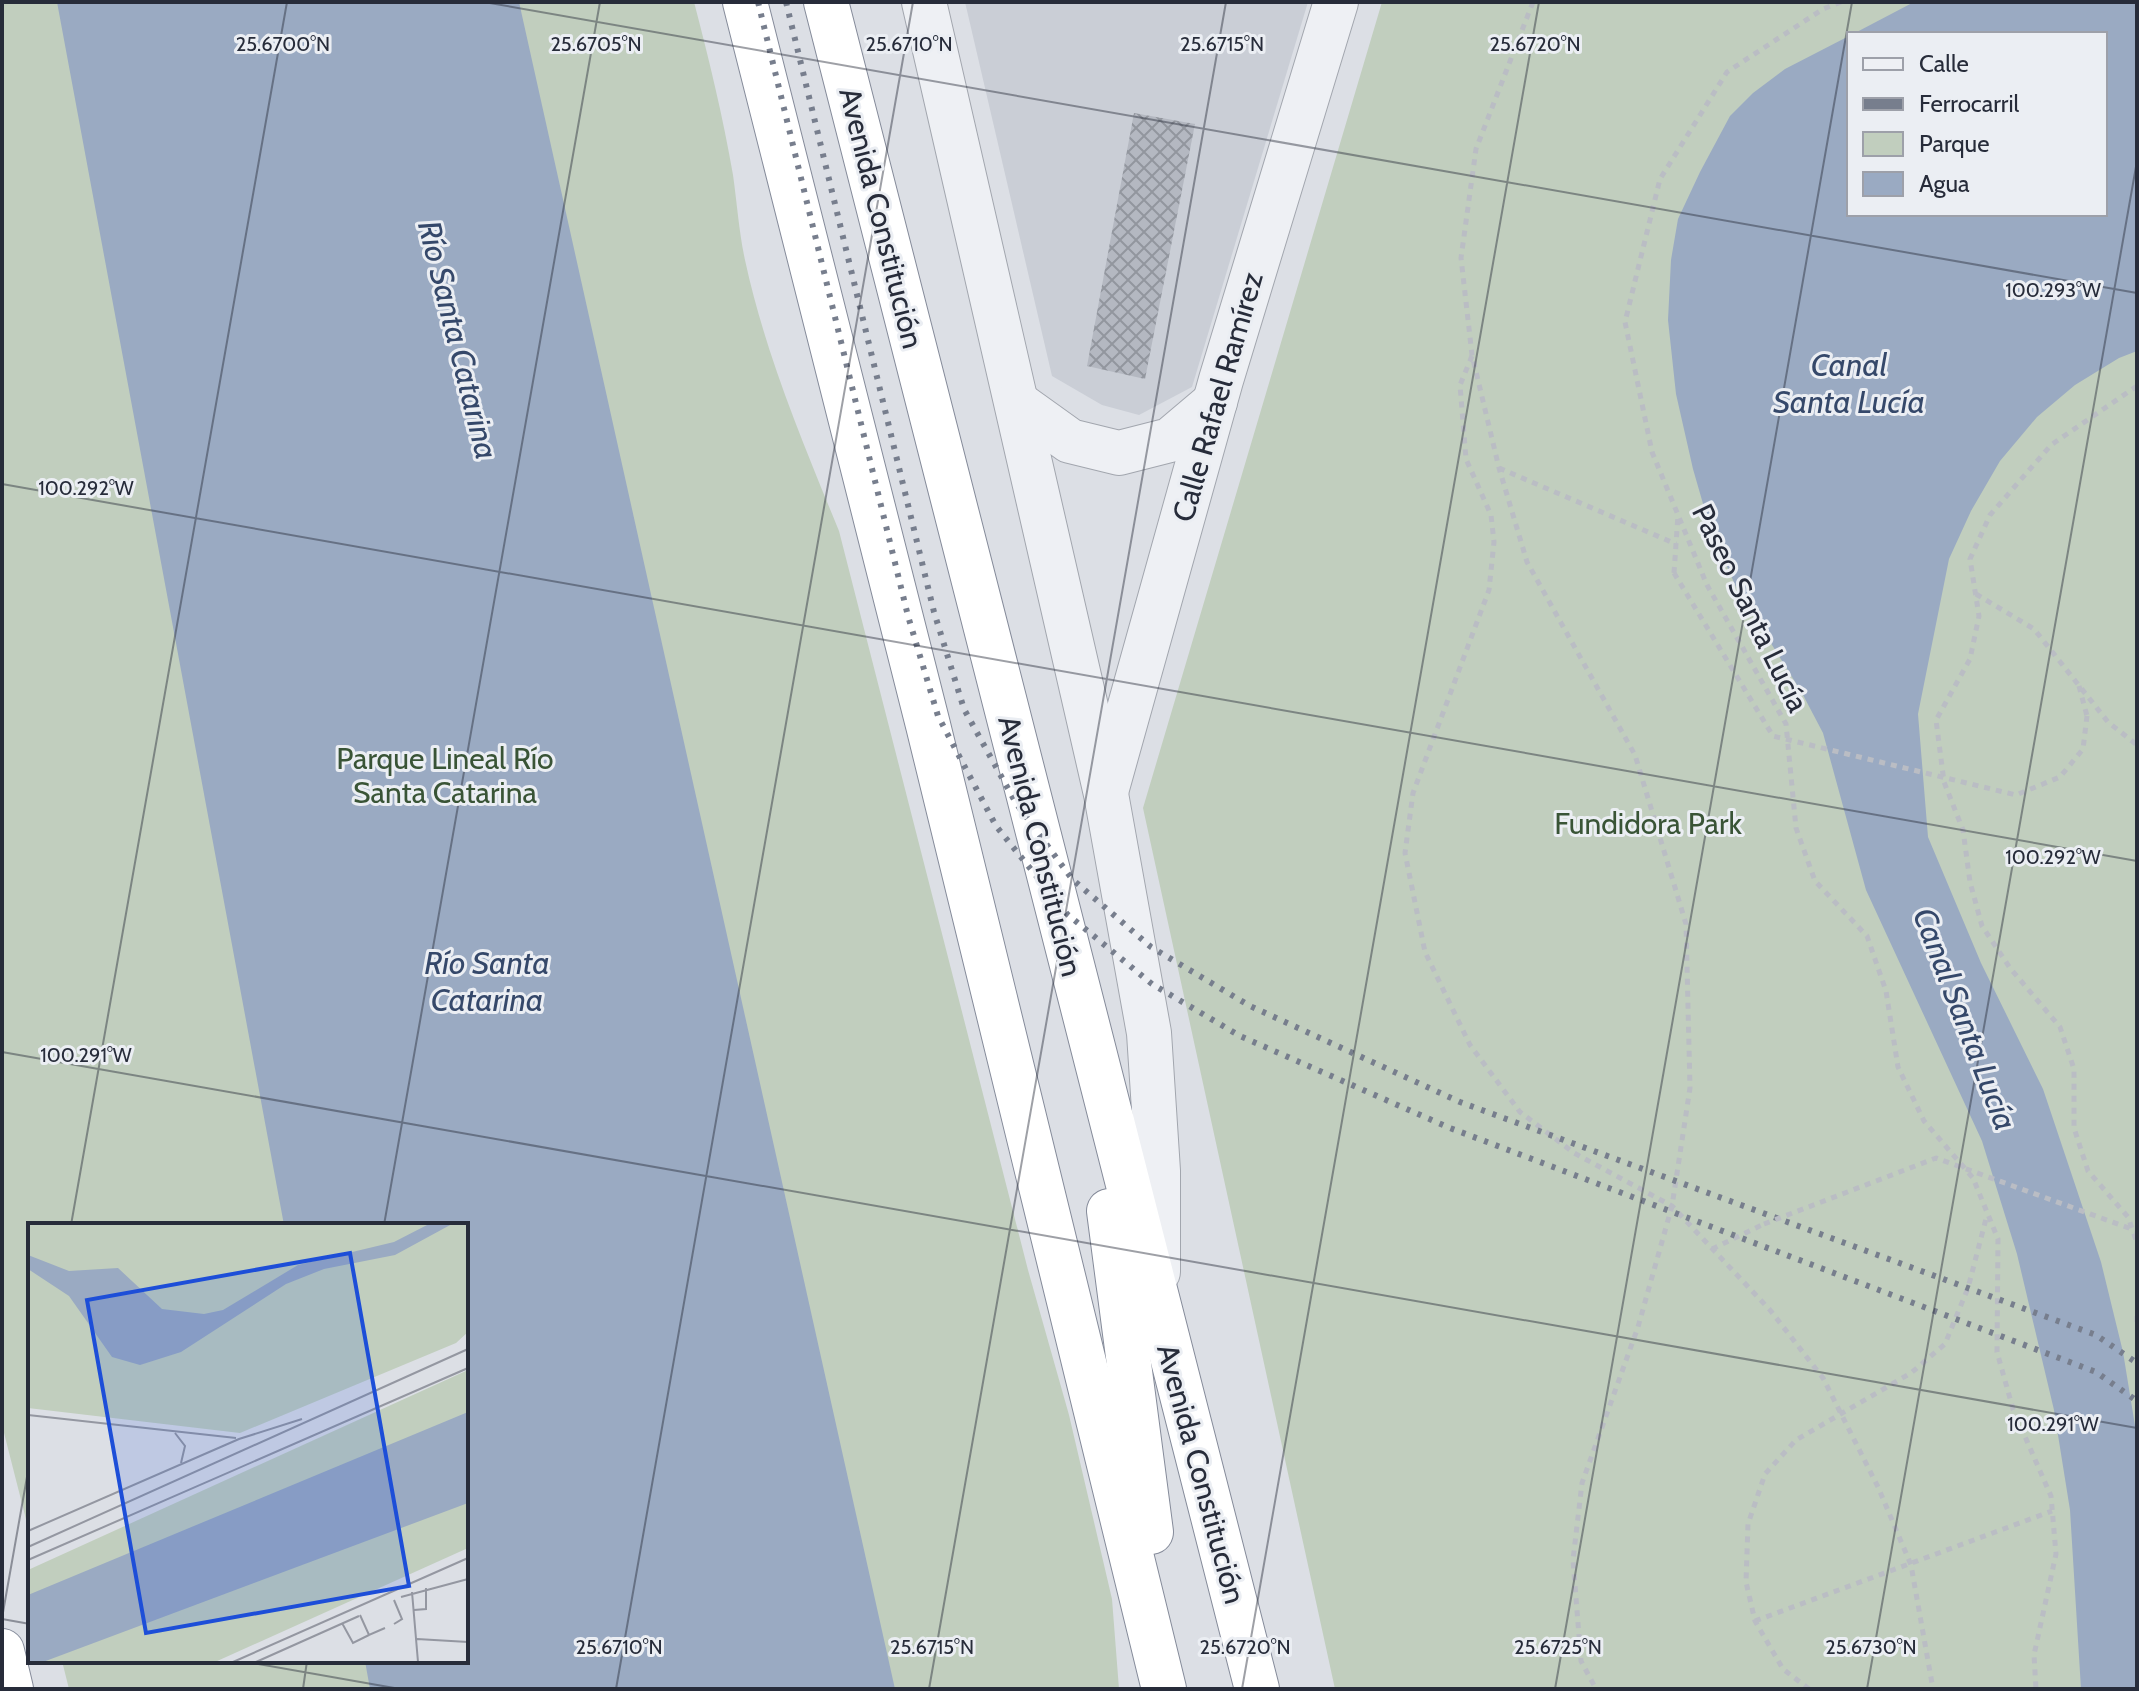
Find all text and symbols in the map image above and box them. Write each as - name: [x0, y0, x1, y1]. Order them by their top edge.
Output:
- text: 25.6700°N: [236, 32, 330, 56]
- text: 25.6705°N: [550, 32, 642, 56]
- text: 25.6710°N: [865, 32, 953, 56]
- text: 25.6715°N: [1180, 32, 1264, 56]
- text: 25.6720°N: [1489, 32, 1581, 56]
- legend: [1847, 32, 2107, 216]
- text: Calle: [1919, 49, 1969, 78]
- street label: Avenida Constitución: [831, 84, 932, 352]
- text: Ferrocarril: [1919, 89, 2020, 118]
- text: Parque: [1919, 129, 1989, 158]
- text: Agua: [1919, 169, 1970, 198]
- water label: Río Santa Catarina: [410, 217, 507, 463]
- street label: Calle Rafael Ramírez: [1164, 268, 1271, 526]
- text: 100.293°W: [2005, 278, 2101, 302]
- water label: Canal Santa Lucía: [1773, 345, 1925, 421]
- text: 100.292°W: [38, 476, 134, 500]
- street label: Paseo Santa Lucía: [1684, 498, 1817, 718]
- street label: Avenida Constitución: [990, 712, 1091, 980]
- park label: Parque Lineal Río Santa Catarina: [336, 740, 554, 811]
- park label: Fundidora Park: [1554, 805, 1742, 842]
- text: 100.292°W: [2005, 845, 2101, 869]
- water label: Canal Santa Lucía: [1905, 902, 2026, 1136]
- water label: Río Santa Catarina: [424, 943, 550, 1019]
- text: 100.291°W: [40, 1043, 132, 1067]
- inset map: [28, 1223, 468, 1663]
- street label: Avenida Constitución: [1149, 1340, 1254, 1608]
- text: 100.291°W: [2007, 1412, 2099, 1436]
- text: 25.6710°N: [575, 1635, 663, 1659]
- text: 25.6715°N: [890, 1635, 974, 1659]
- text: 25.6720°N: [1199, 1635, 1291, 1659]
- text: 25.6725°N: [1514, 1635, 1602, 1659]
- text: 25.6730°N: [1825, 1635, 1917, 1659]

